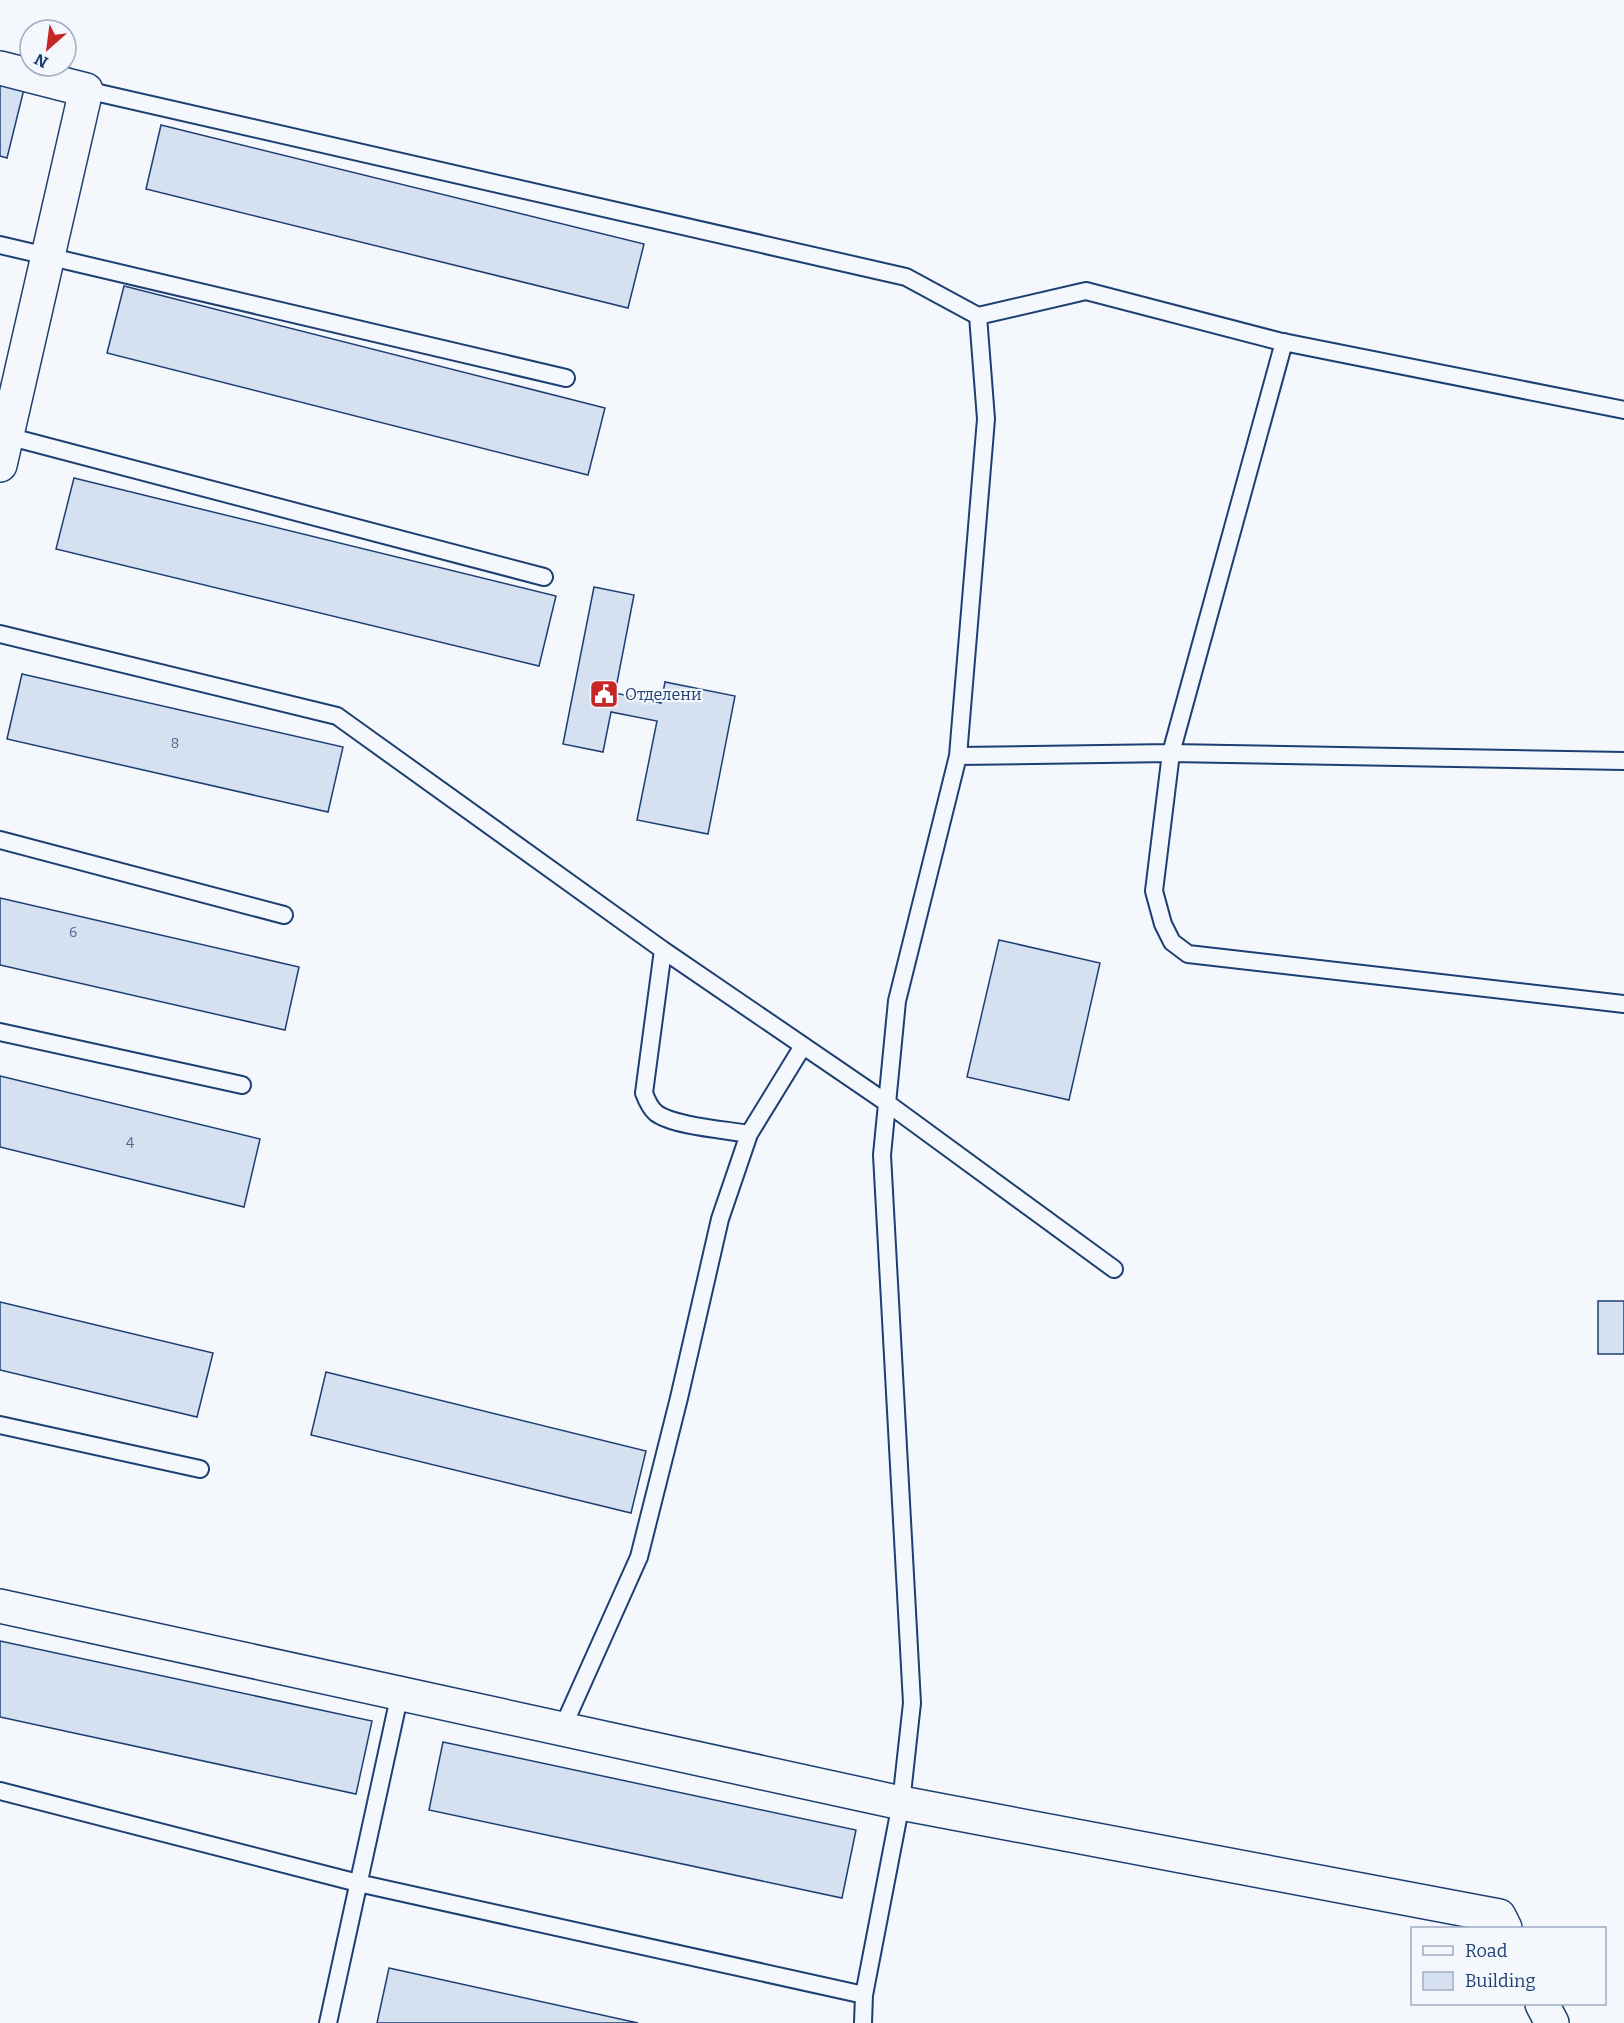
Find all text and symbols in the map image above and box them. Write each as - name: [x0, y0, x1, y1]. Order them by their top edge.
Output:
- north arrow: [18, 18, 78, 78]
- text: N: [31, 50, 51, 72]
- public building icon: Отделени: [588, 678, 620, 710]
- place label: Отделени: [625, 685, 701, 704]
- house number: 8: [171, 735, 179, 752]
- house number: 6: [69, 924, 77, 941]
- house number: 4: [126, 1135, 134, 1152]
- legend: [1411, 1927, 1606, 2005]
- text: Road: [1465, 1940, 1508, 1962]
- text: Building: [1465, 1970, 1536, 1992]

